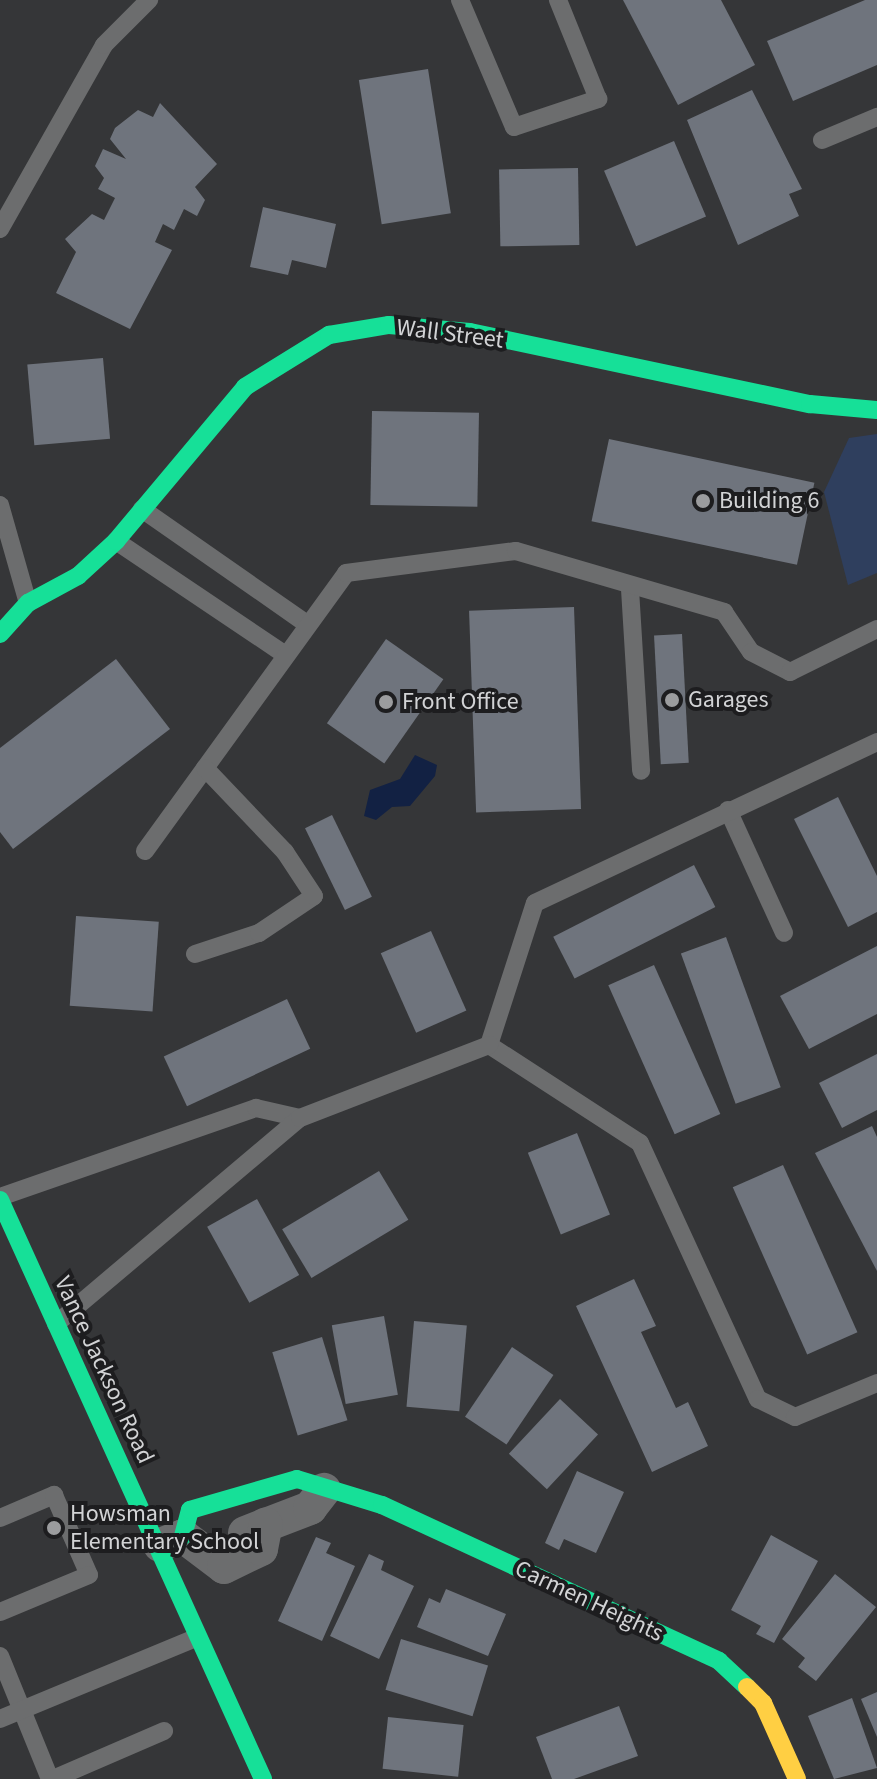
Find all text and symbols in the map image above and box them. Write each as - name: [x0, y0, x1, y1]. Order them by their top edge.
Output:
- street label: Wall Street: [395, 313, 505, 355]
- place label: Building 6: [719, 487, 819, 515]
- marker: Building 6: [694, 492, 712, 510]
- place label: Garages: [688, 686, 768, 714]
- place label: Front Office: [402, 688, 519, 716]
- marker: Garages: [663, 691, 681, 709]
- marker: Front Office: [377, 693, 395, 711]
- street label: Vance Jackson Road: [48, 1272, 160, 1468]
- place label: Howsman Elementary School: [70, 1500, 259, 1556]
- marker: Howsman Elementary School: [45, 1519, 63, 1537]
- street label: Carmen Heights: [510, 1554, 668, 1648]

